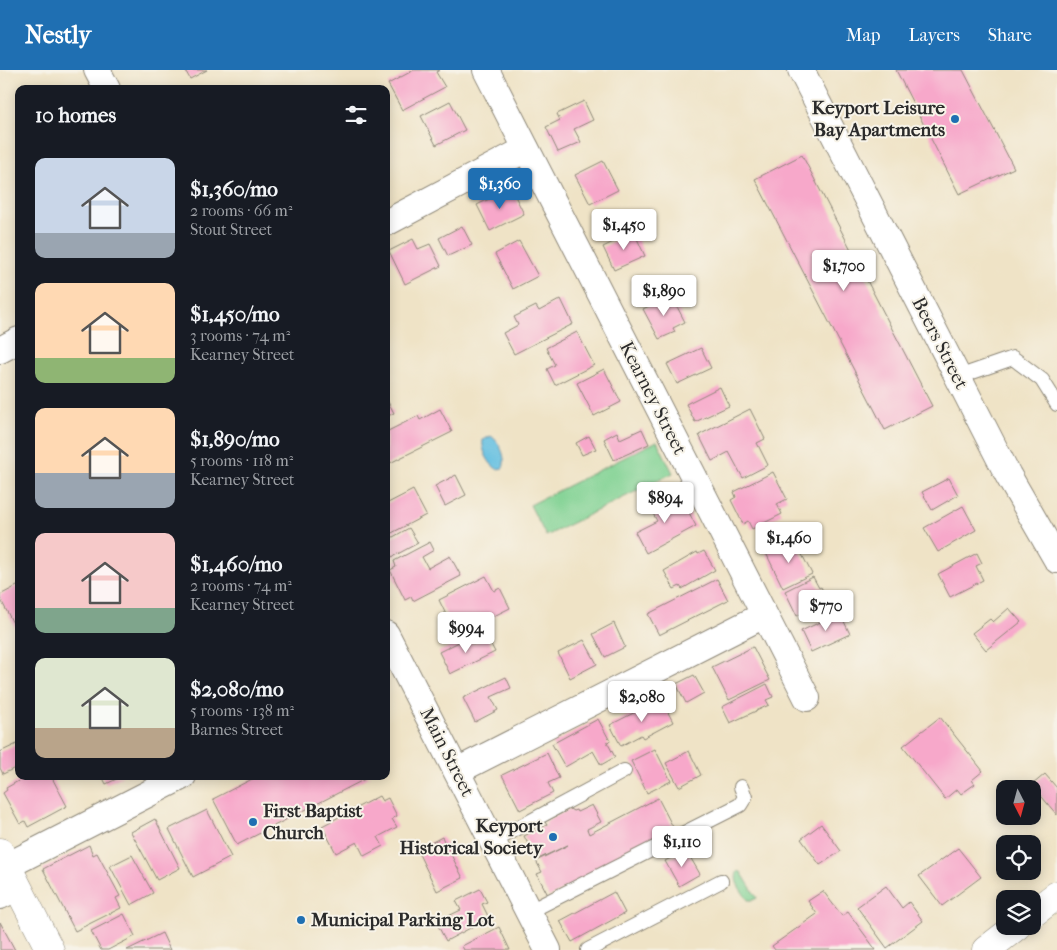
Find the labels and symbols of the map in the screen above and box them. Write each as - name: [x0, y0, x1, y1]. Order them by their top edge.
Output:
- place label: Keyport Leisure Bay Apartments: [812, 97, 946, 141]
- marker: Keyport Leisure Bay Apartments: [949, 113, 961, 125]
- pin: $1,360: [459, 168, 541, 210]
- pin: $1,450: [583, 208, 665, 251]
- pin: $1,700: [803, 250, 885, 292]
- pin: $1,890: [623, 274, 705, 317]
- street label: Beers Street: [907, 293, 973, 393]
- street label: Kearney Street: [615, 338, 691, 458]
- pin: $894: [635, 482, 695, 524]
- pin: $1,460: [748, 522, 830, 564]
- pin: $770: [796, 590, 856, 632]
- pin: $994: [436, 612, 496, 654]
- pin: $2,080: [601, 680, 683, 723]
- street label: Main Street: [415, 704, 479, 800]
- north arrow: [996, 780, 1041, 825]
- place label: First Baptist Church: [262, 800, 363, 844]
- place label: Keyport Historical Society: [399, 815, 544, 859]
- marker: First Baptist Church: [247, 816, 259, 828]
- pin: $1,110: [641, 826, 723, 868]
- marker: Keyport Historical Society: [547, 831, 559, 843]
- place label: Municipal Parking Lot: [310, 909, 495, 931]
- marker: Municipal Parking Lot: [295, 914, 307, 926]

